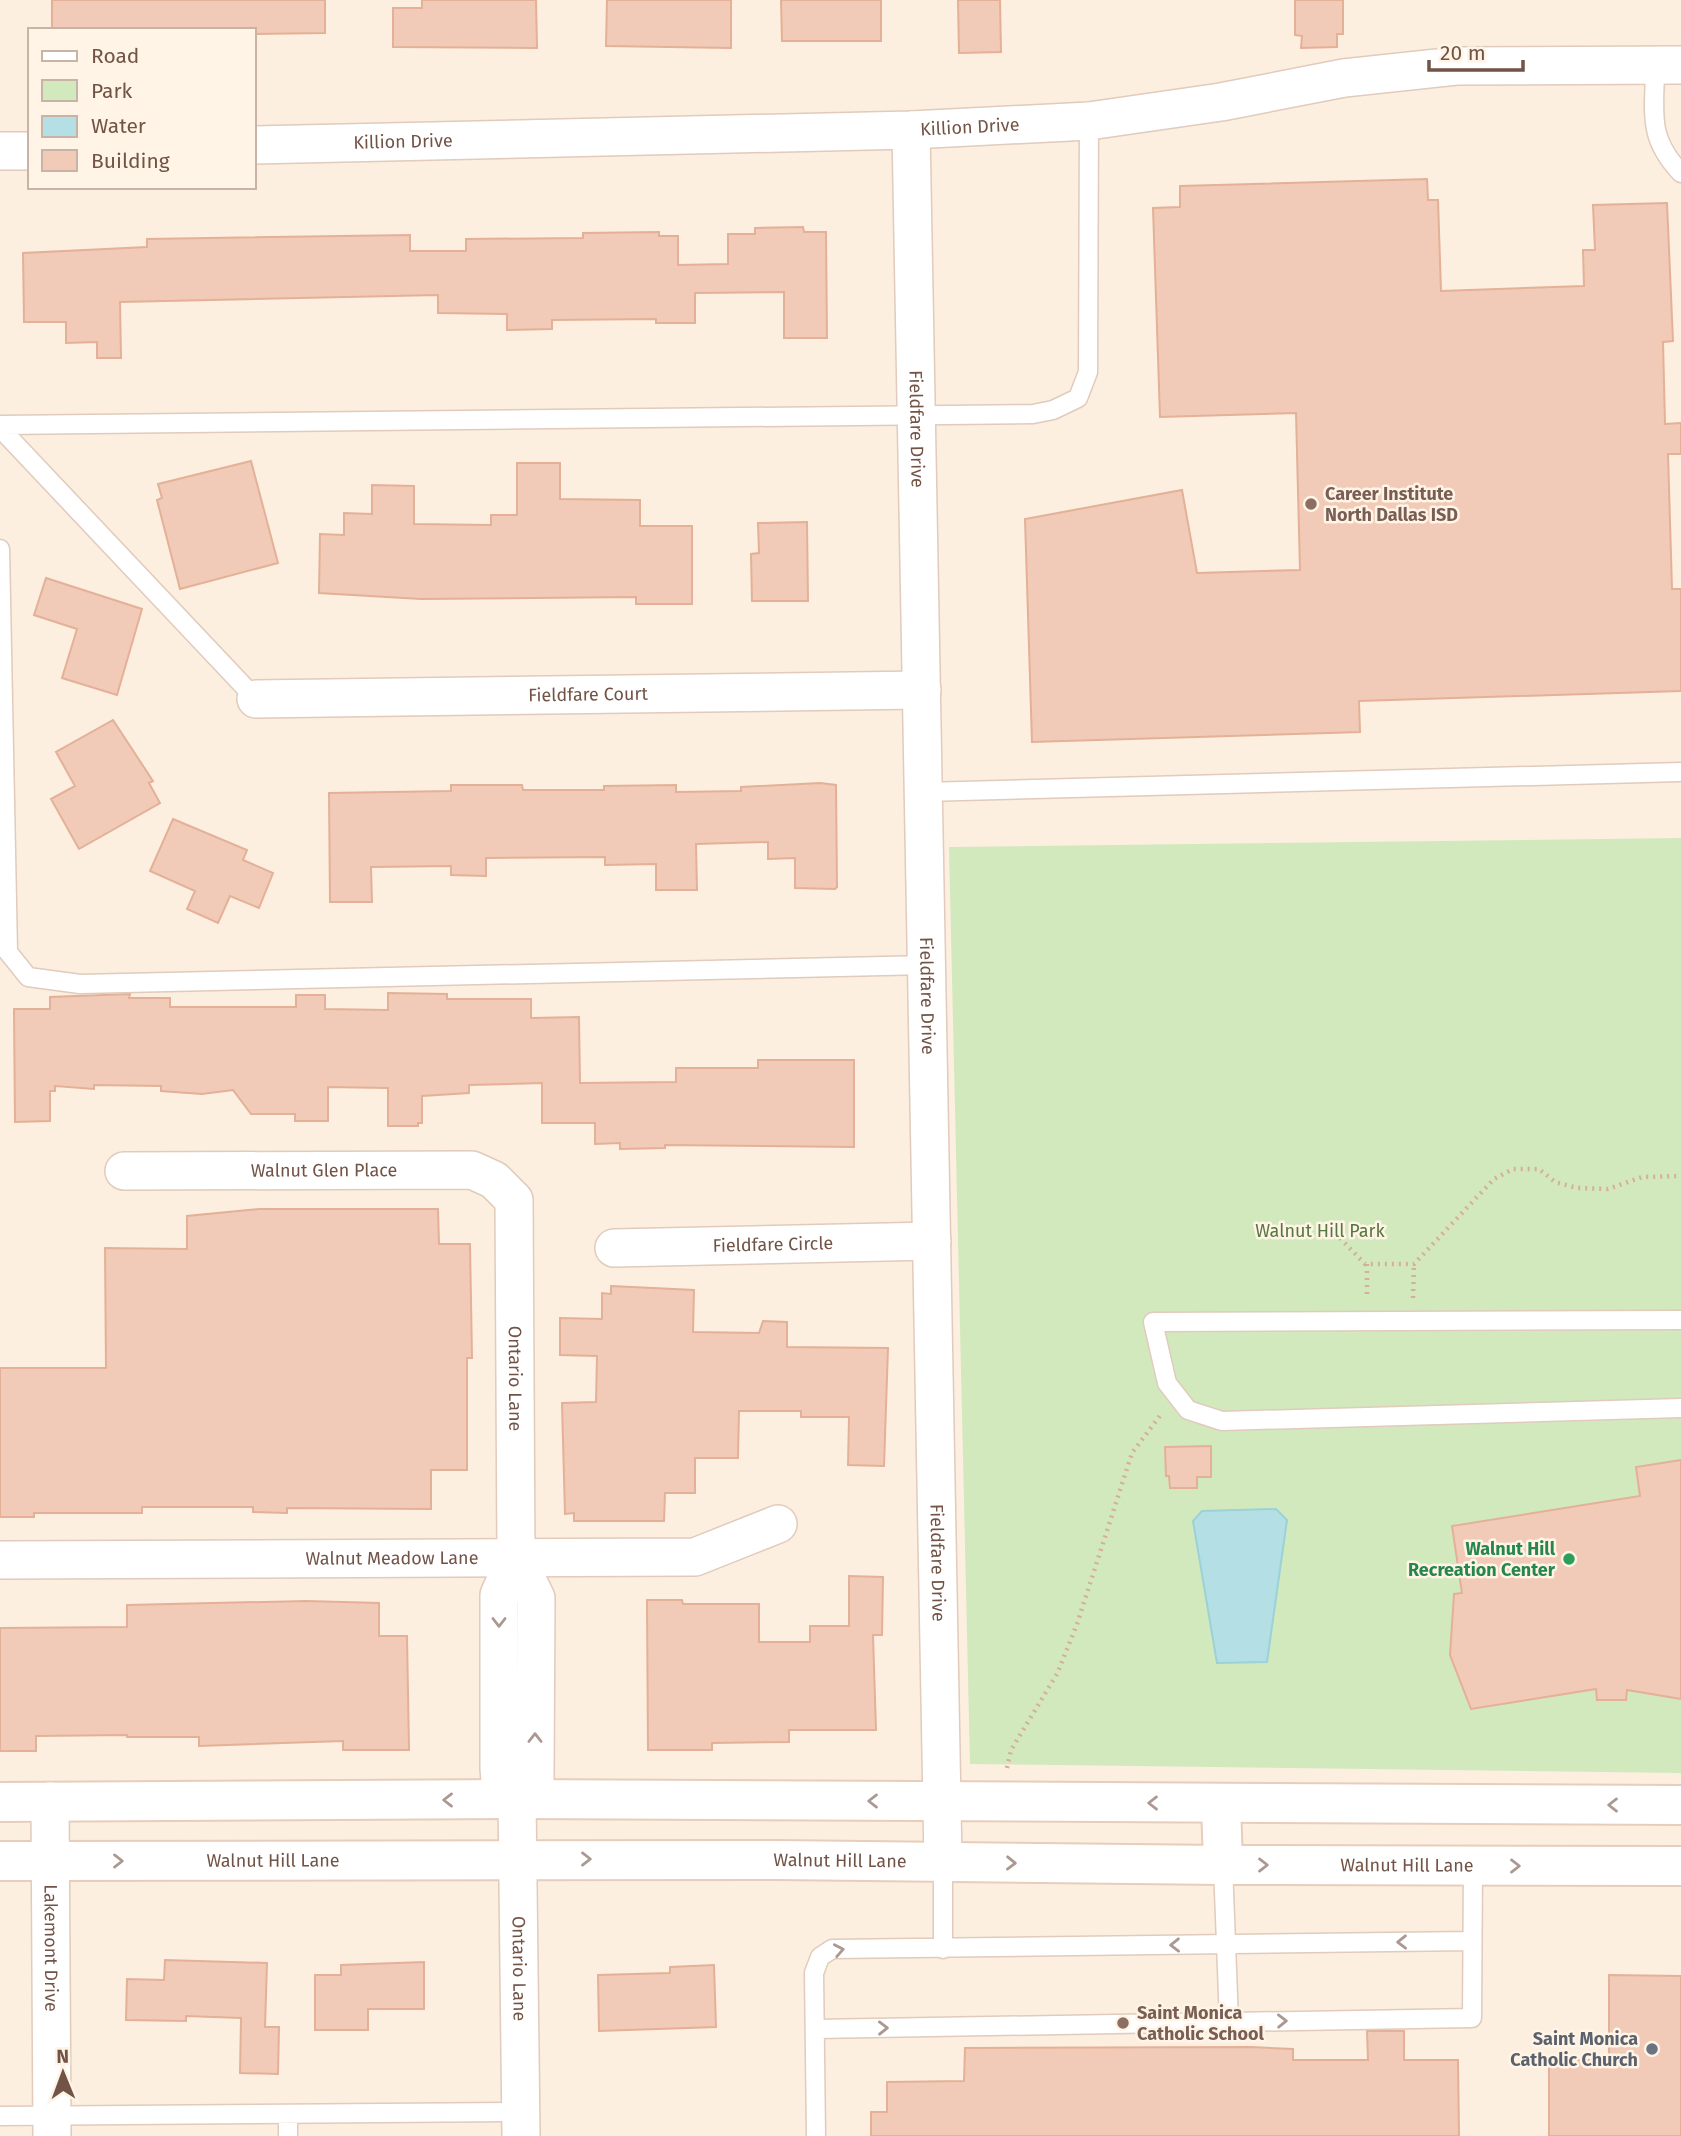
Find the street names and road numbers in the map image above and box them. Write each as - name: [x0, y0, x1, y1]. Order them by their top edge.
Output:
- street label: Killion Drive: [920, 114, 1020, 141]
- street label: Killion Drive: [353, 129, 453, 154]
- street label: Fieldfare Drive: [904, 370, 929, 488]
- street label: Fieldfare Court: [528, 683, 648, 706]
- street label: Fieldfare Drive: [915, 937, 939, 1055]
- street label: Walnut Glen Place: [251, 1159, 397, 1182]
- street label: Fieldfare Circle: [712, 1232, 834, 1257]
- street label: Ontario Lane: [504, 1326, 526, 1431]
- street label: Fieldfare Drive: [925, 1504, 950, 1622]
- street label: Walnut Meadow Lane: [305, 1547, 479, 1570]
- street label: Walnut Hill Lane: [773, 1849, 907, 1872]
- street label: Walnut Hill Lane: [206, 1850, 340, 1872]
- street label: Walnut Hill Lane: [1340, 1854, 1474, 1877]
- street label: Lakemont Drive: [39, 1884, 62, 2012]
- street label: Ontario Lane: [507, 1916, 531, 2021]

